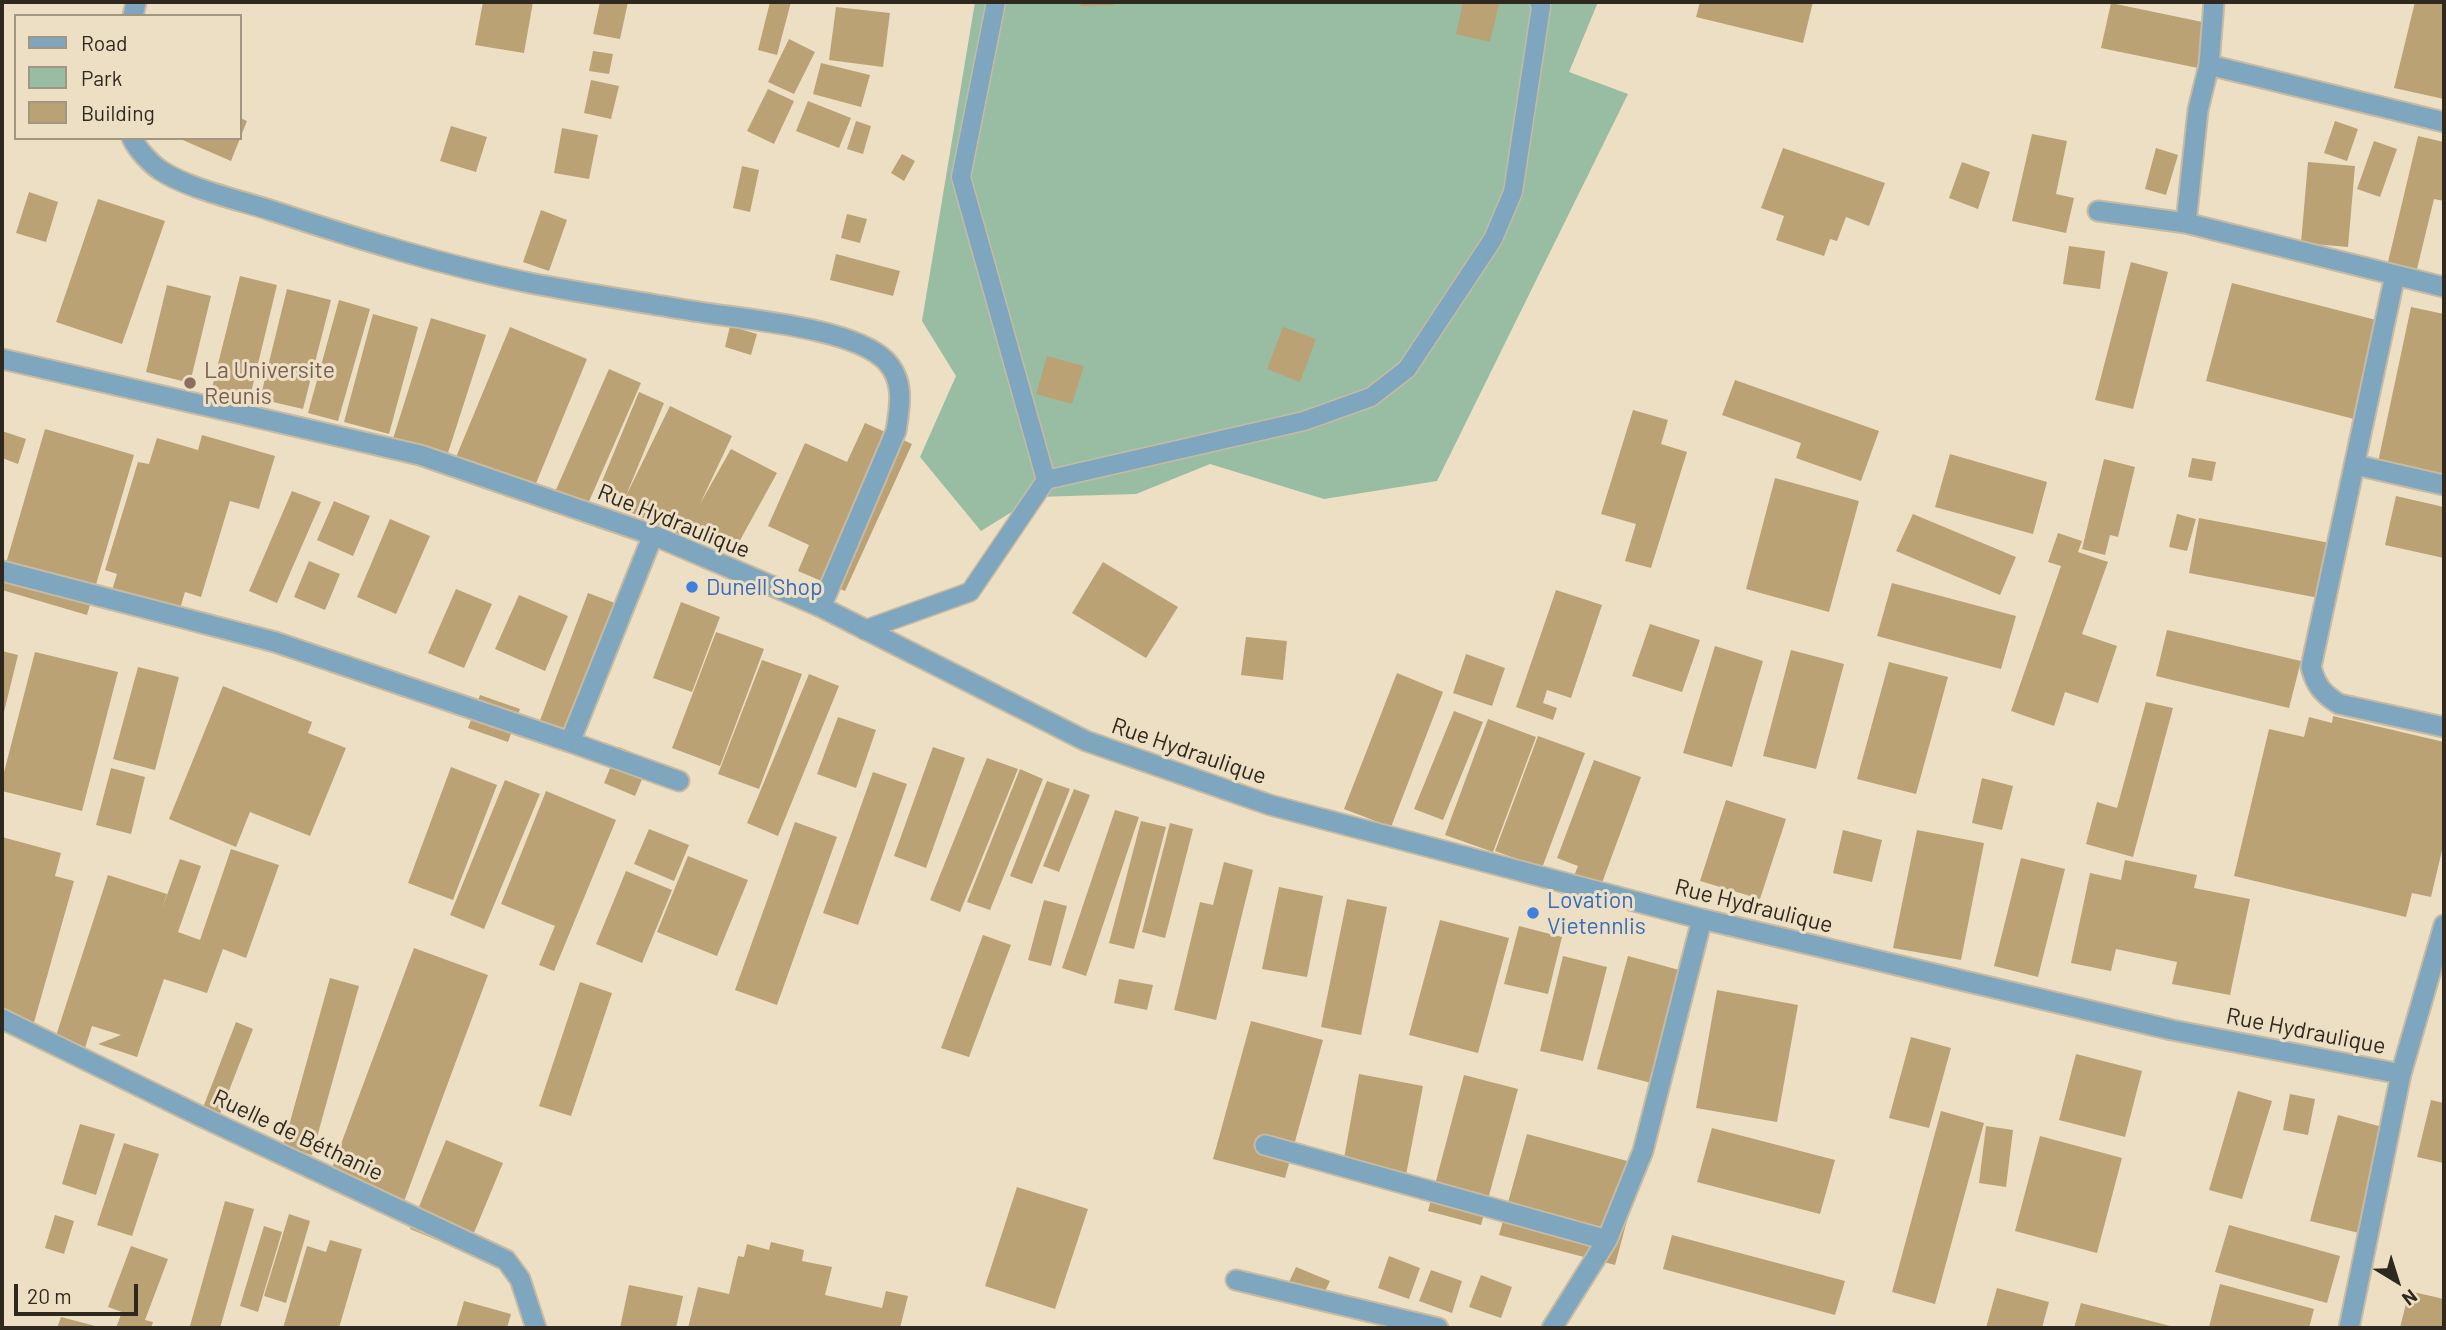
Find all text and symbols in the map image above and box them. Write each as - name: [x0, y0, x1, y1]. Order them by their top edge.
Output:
- legend: [14, 14, 242, 140]
- text: Road: [81, 30, 127, 55]
- text: Park: [81, 65, 122, 90]
- text: Building: [81, 100, 155, 125]
- place label: La Universite Reunis: [204, 356, 335, 410]
- marker: La Universite Reunis: [182, 375, 198, 391]
- street label: Rue Hydraulique: [594, 478, 754, 564]
- place label: Dunell Shop: [706, 573, 823, 601]
- marker: Dunell Shop: [684, 579, 700, 595]
- street label: Rue Hydraulique: [1108, 712, 1270, 790]
- street label: Rue Hydraulique: [1672, 873, 1836, 939]
- place label: Lovation Vietennlis: [1547, 886, 1646, 940]
- marker: Lovation Vietennlis: [1525, 905, 1541, 921]
- street label: Rue Hydraulique: [2224, 1002, 2388, 1060]
- street label: Ruelle de Béthanie: [208, 1083, 388, 1187]
- north arrow: [2362, 1246, 2432, 1316]
- scale bar: [18, 1270, 142, 1314]
- text: 20 m: [27, 1283, 72, 1308]
- text: N: [2398, 1285, 2422, 1311]

